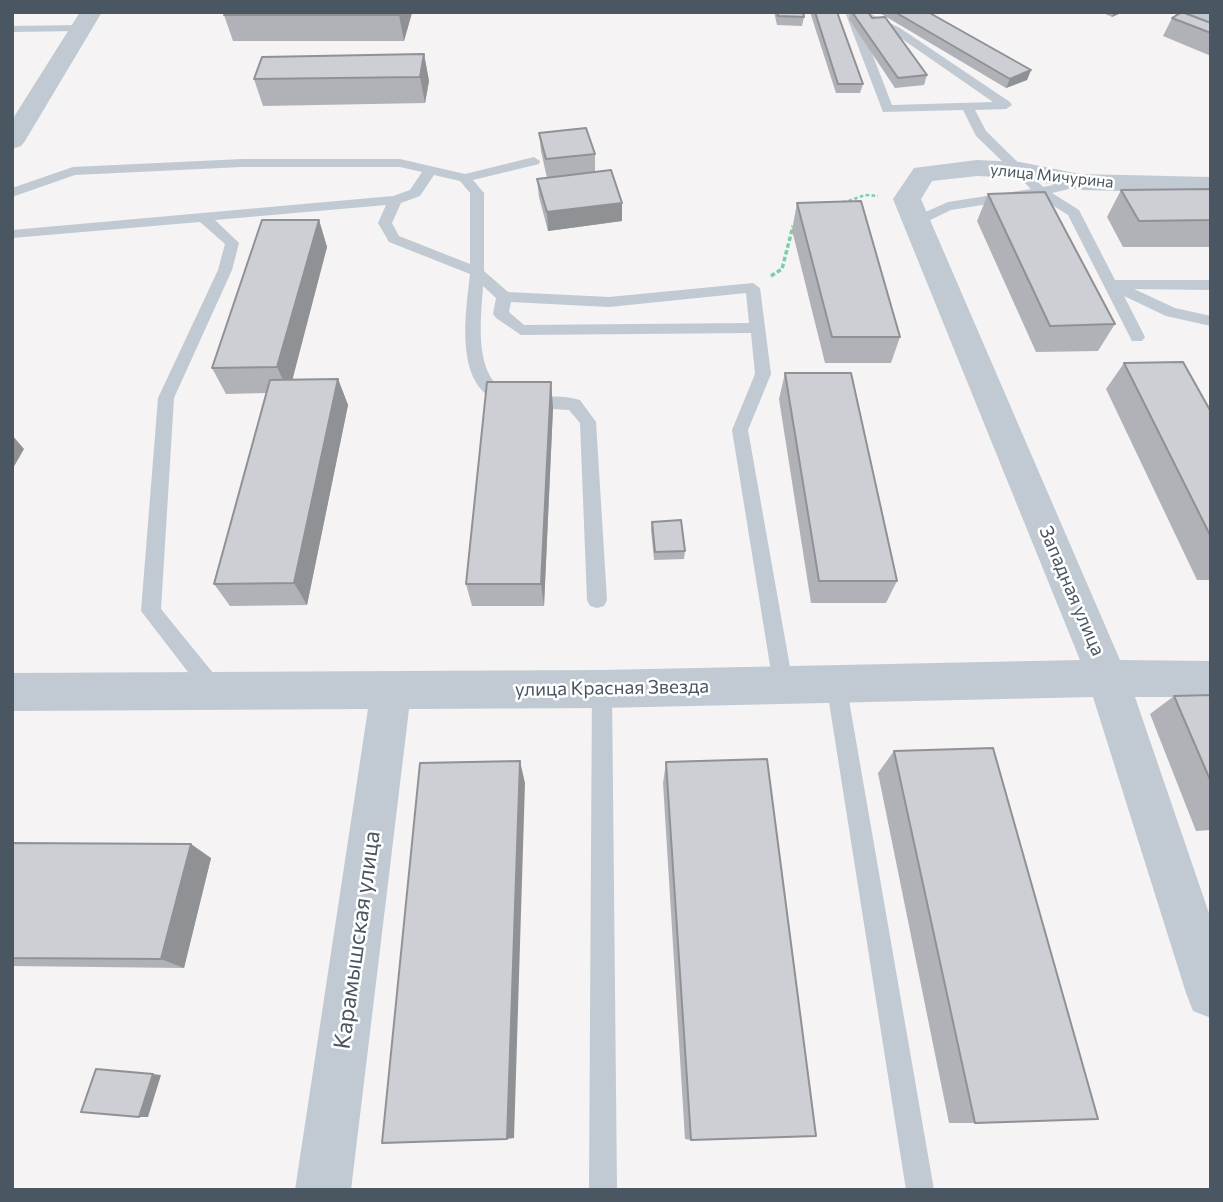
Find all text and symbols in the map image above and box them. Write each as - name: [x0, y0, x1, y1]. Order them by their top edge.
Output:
- street label: улица Мичурина: [989, 160, 1115, 192]
- street label: Западная улица: [1034, 523, 1110, 659]
- street label: улица Красная Звезда: [515, 675, 709, 701]
- street label: Карамышская улица: [328, 829, 386, 1051]

